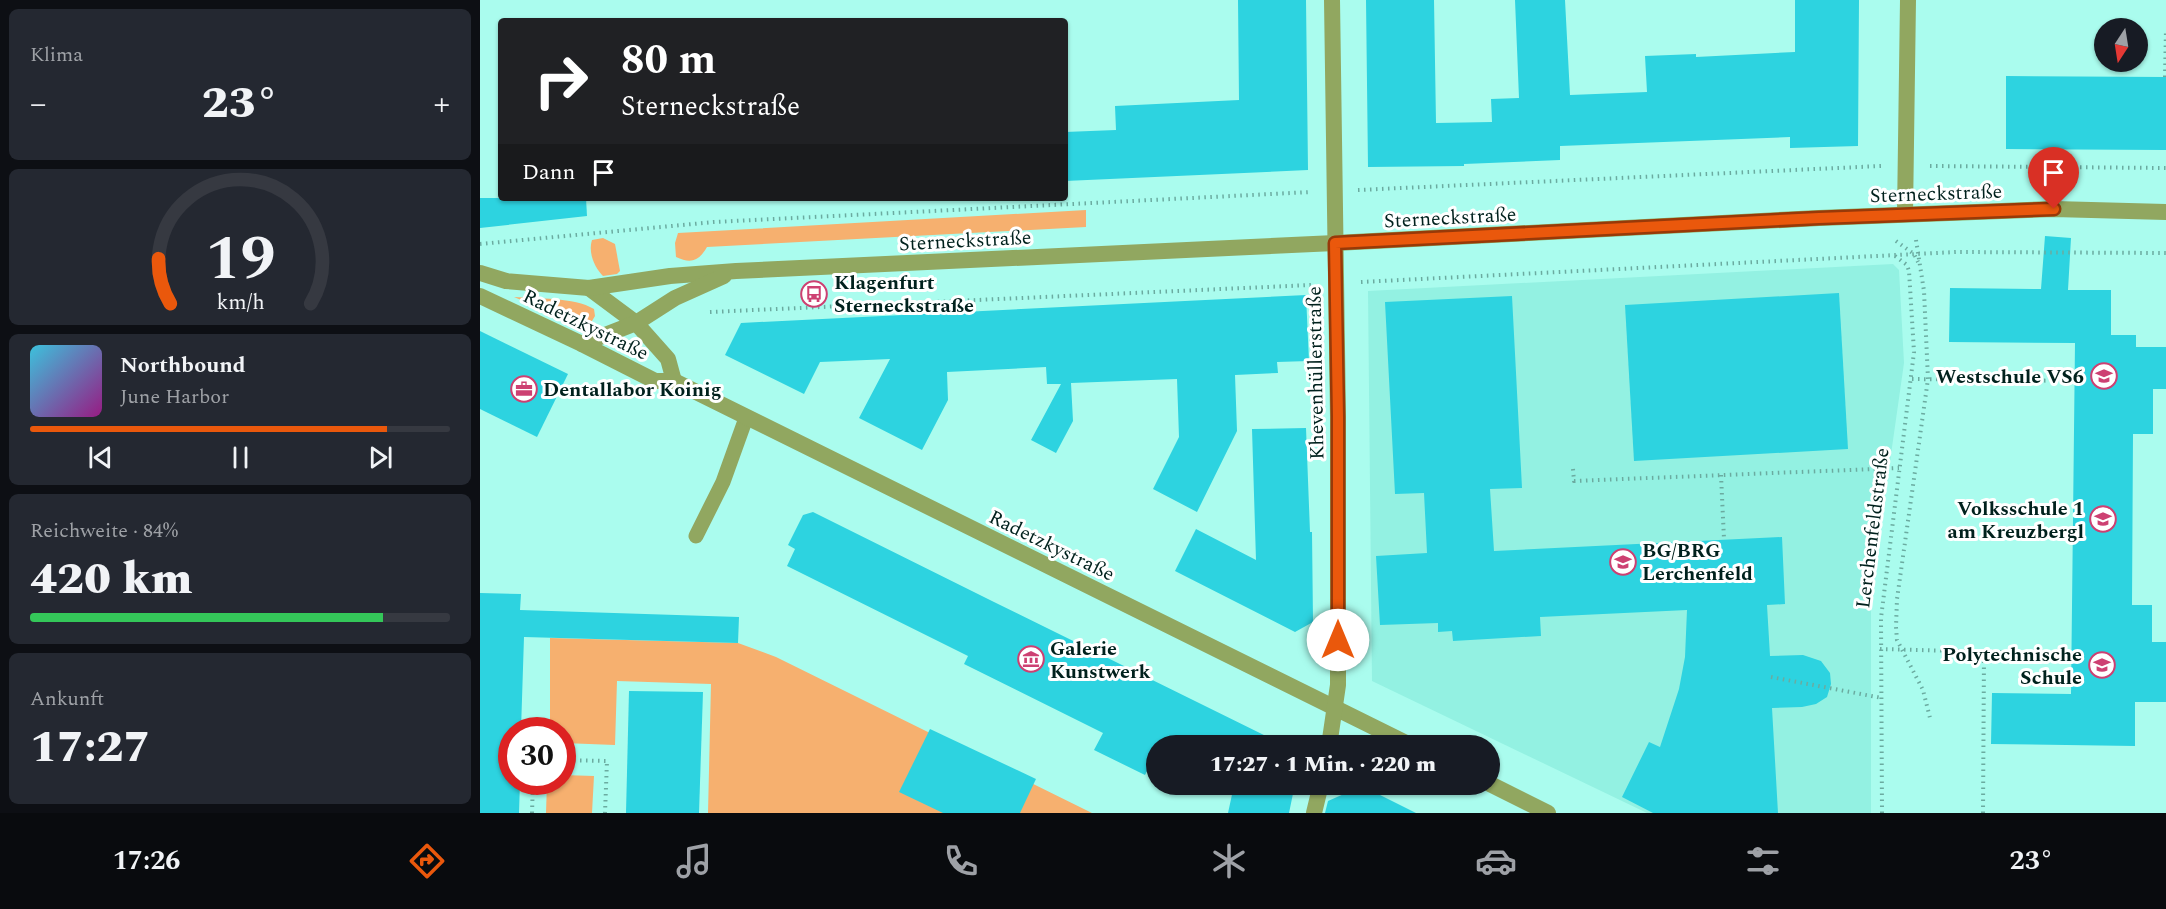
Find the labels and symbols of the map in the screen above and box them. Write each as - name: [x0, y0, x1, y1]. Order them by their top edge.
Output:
- north arrow: [2094, 18, 2148, 72]
- pin: [2028, 147, 2079, 209]
- street label: Sterneckstraße: [1869, 177, 2003, 211]
- street label: Sterneckstraße: [1383, 200, 1517, 236]
- street label: Sterneckstraße: [898, 223, 1032, 259]
- place label: Klagenfurt Sterneckstraße: [834, 268, 974, 321]
- bus stop icon: Klagenfurt Sterneckstraße: [799, 279, 829, 309]
- street label: Radetzkystraße: [518, 281, 654, 368]
- street label: Khevenhüllerstraße: [1299, 286, 1333, 460]
- school or university icon: Westschule VS6: [2089, 361, 2119, 391]
- place label: Westschule VS6: [1936, 362, 2084, 392]
- office icon: Dentallabor Koinig: [509, 374, 539, 404]
- place label: Dentallabor Koinig: [543, 375, 722, 405]
- street label: Lerchenfeldstraße: [1848, 446, 1898, 610]
- place label: Volksschule 1 am Kreuzbergl: [1948, 494, 2084, 547]
- street label: Radetzkystraße: [984, 502, 1120, 589]
- school or university icon: Volksschule 1 am Kreuzbergl: [2088, 504, 2118, 534]
- place label: BG/BRG Lerchenfeld: [1642, 536, 1753, 589]
- school or university icon: BG/BRG Lerchenfeld: [1608, 547, 1638, 577]
- position arrow: [1306, 608, 1370, 672]
- place label: Galerie Kunstwerk: [1050, 634, 1150, 687]
- place label: Polytechnische Schule: [1942, 640, 2082, 693]
- museum icon: Galerie Kunstwerk: [1016, 644, 1046, 674]
- school or university icon: Polytechnische Schule: [2087, 650, 2117, 680]
- speed limit sign: 30: [498, 717, 576, 795]

